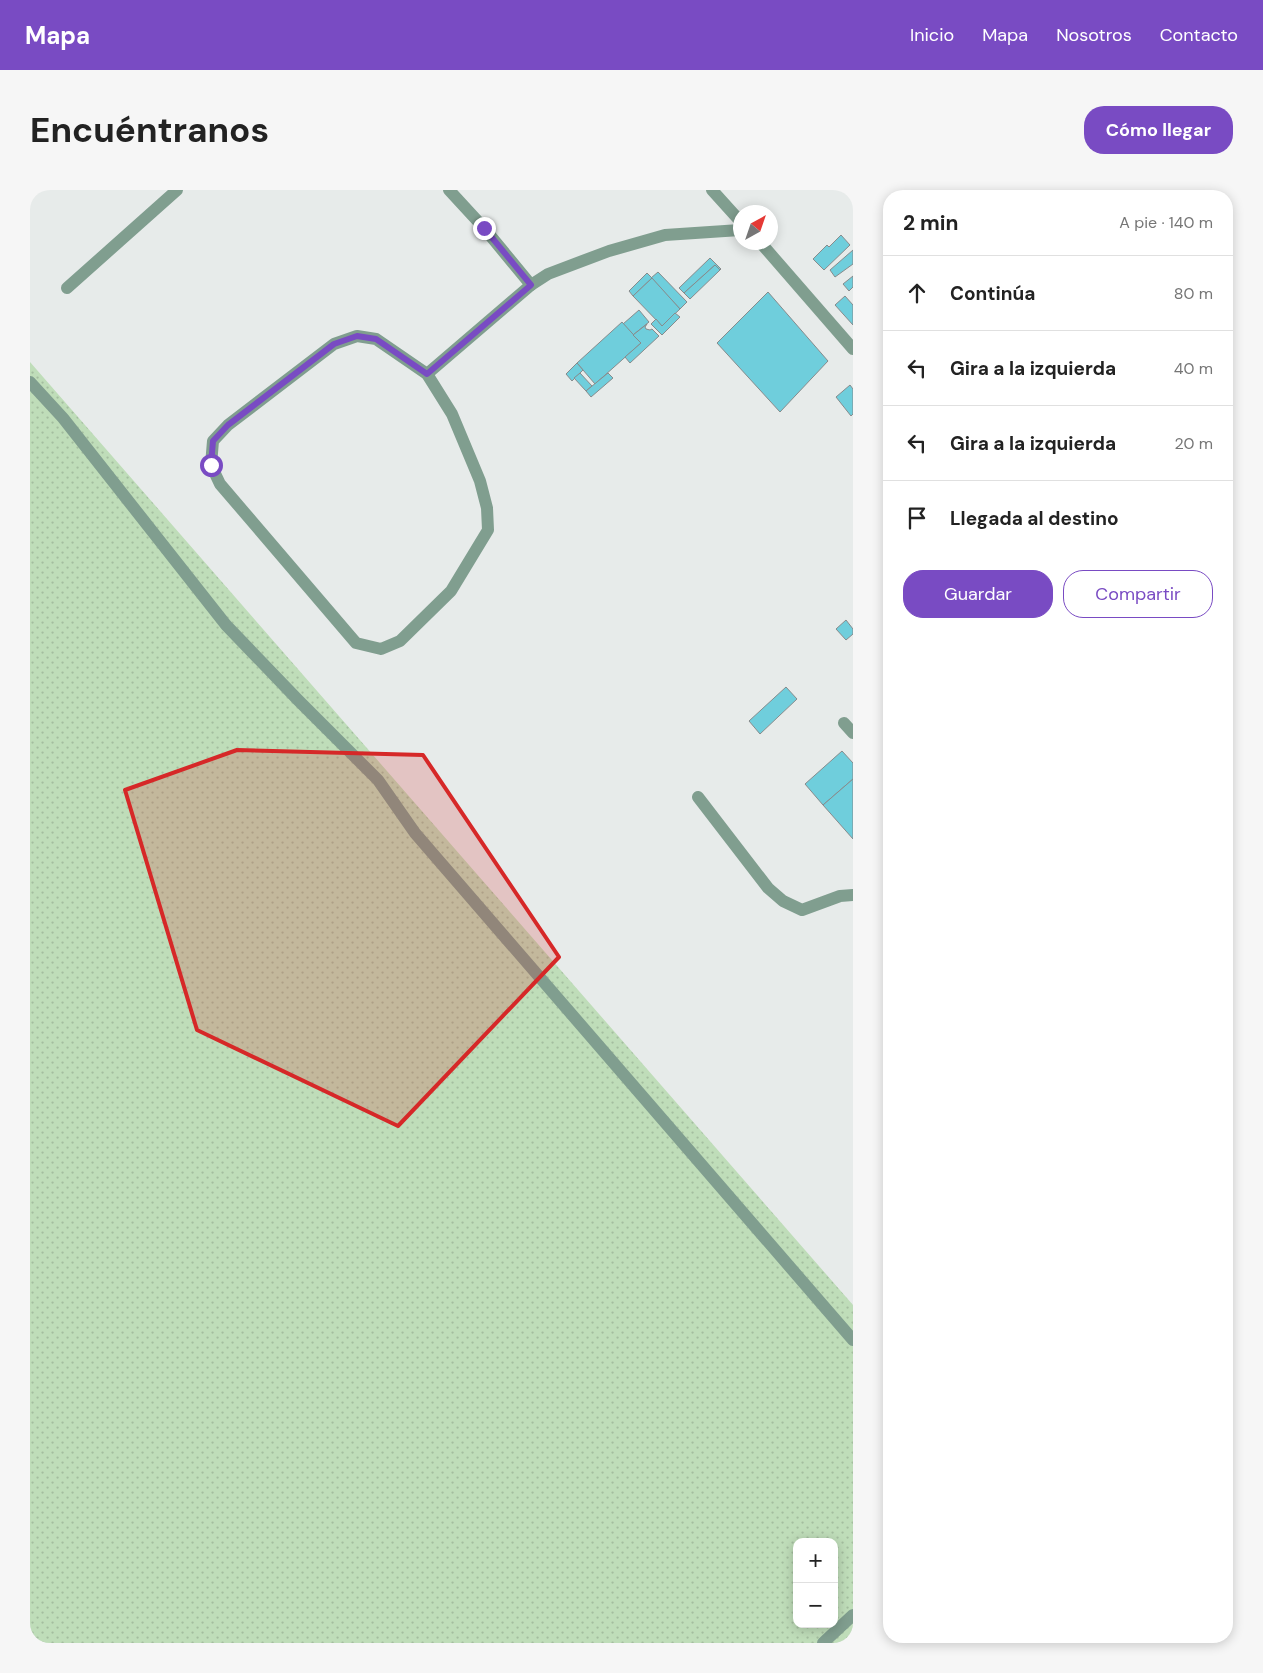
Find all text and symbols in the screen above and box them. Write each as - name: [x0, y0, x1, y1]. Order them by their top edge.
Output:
- text: Mapa: [25, 20, 90, 51]
- text: Inicio: [910, 23, 954, 47]
- text: Mapa: [982, 23, 1028, 47]
- text: Nosotros: [1056, 23, 1132, 47]
- text: Contacto: [1160, 23, 1238, 47]
- button: Cómo llegar: [1084, 106, 1233, 154]
- text: Encuéntranos: [30, 107, 269, 153]
- north arrow: [733, 205, 778, 250]
- text: 2 min: [903, 209, 959, 237]
- text: A pie · 140 m: [1119, 212, 1213, 233]
- route end: [473, 217, 496, 240]
- icon: ahead: [903, 279, 931, 307]
- text: Continúa: [950, 281, 1035, 306]
- text: 80 m: [1174, 283, 1213, 304]
- icon: left: [903, 354, 931, 382]
- text: Gira a la izquierda: [950, 356, 1116, 381]
- text: 40 m: [1174, 358, 1213, 379]
- icon: left: [903, 429, 931, 457]
- text: Gira a la izquierda: [950, 431, 1116, 456]
- text: 20 m: [1174, 433, 1213, 454]
- route start: [200, 454, 223, 477]
- icon: arrive: [903, 504, 931, 532]
- text: Llegada al destino: [950, 506, 1119, 531]
- button: Guardar: [903, 570, 1053, 618]
- button: Compartir: [1063, 570, 1213, 618]
- map controls: [793, 1538, 838, 1628]
- button: +: [793, 1538, 838, 1583]
- button: −: [793, 1583, 838, 1628]

